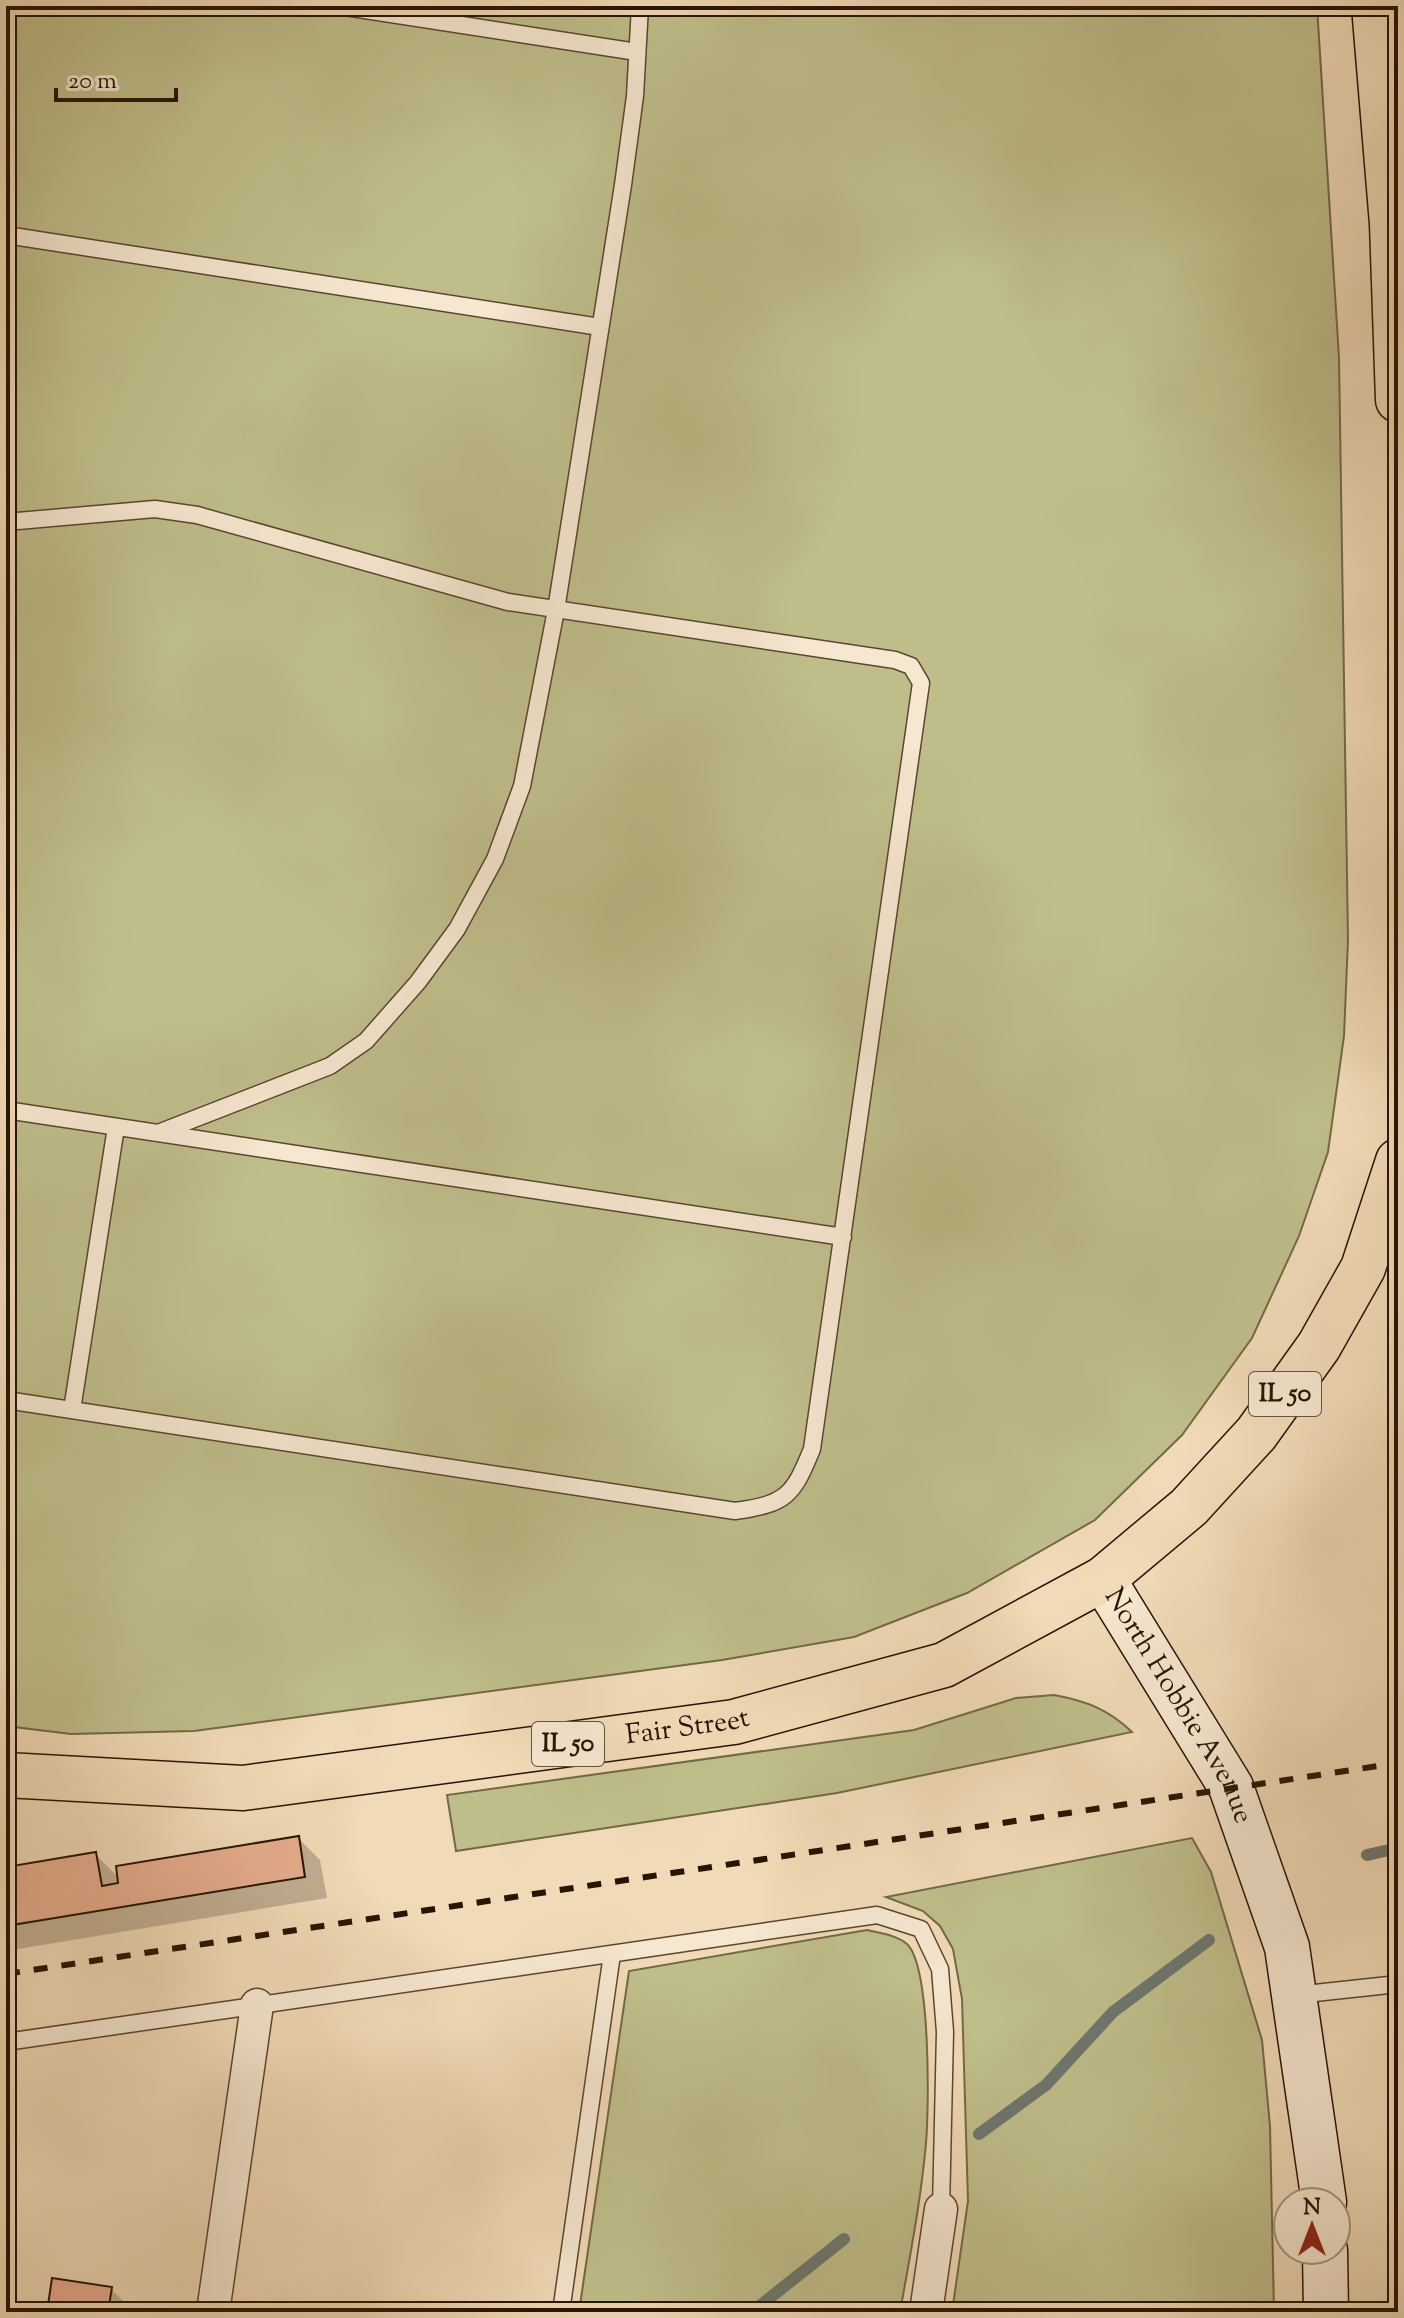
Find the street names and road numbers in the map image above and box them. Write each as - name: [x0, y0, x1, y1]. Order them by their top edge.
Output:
- road number: IL 50: [1249, 1372, 1321, 1416]
- street label: North Hobbie Avenue: [1093, 1581, 1262, 1829]
- street label: Fair Street: [623, 1699, 755, 1756]
- road number: IL 50: [532, 1722, 604, 1766]

